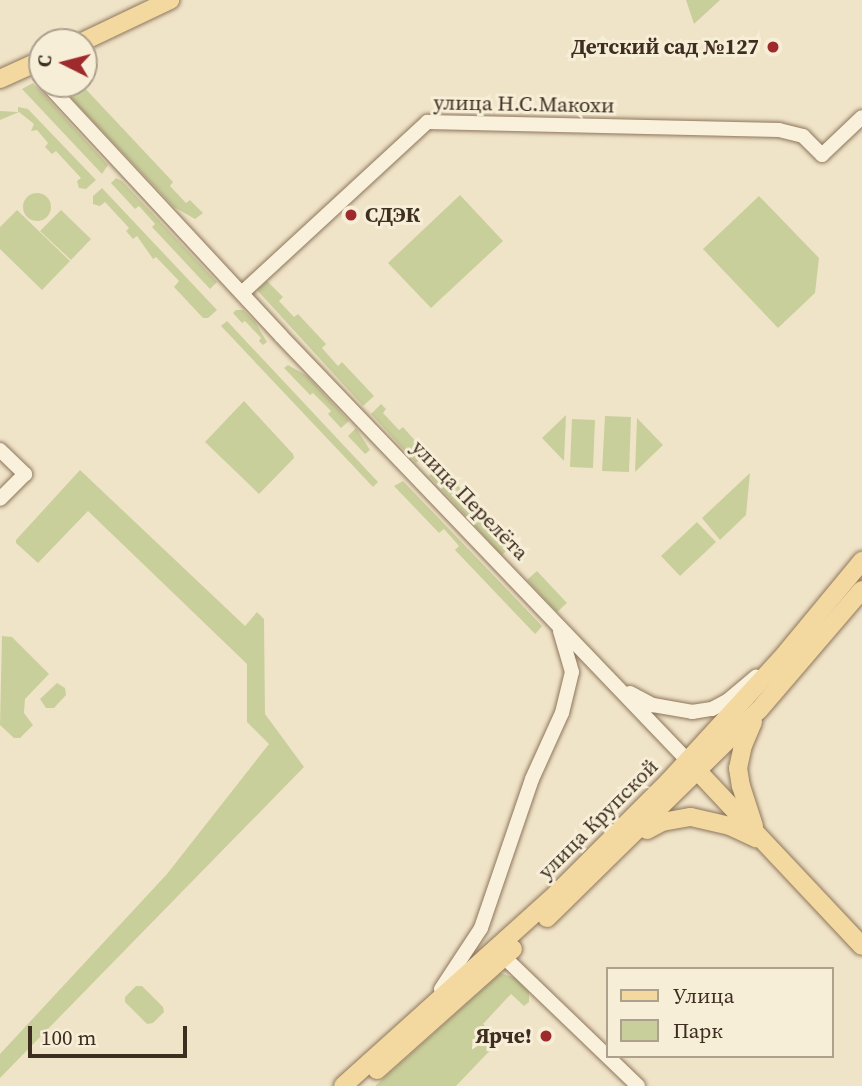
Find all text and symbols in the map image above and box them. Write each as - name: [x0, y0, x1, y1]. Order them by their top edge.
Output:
- north arrow: [28, 28, 98, 98]
- place label: Детский сад №127: [571, 34, 759, 60]
- marker: Детский сад №127: [765, 39, 781, 55]
- text: С: [31, 54, 58, 68]
- street label: улица Н.С.Макохи: [433, 90, 615, 118]
- place label: СДЭК: [365, 202, 420, 228]
- marker: СДЭК: [343, 207, 359, 223]
- street label: улица Перелёта: [406, 435, 534, 565]
- street label: улица Крупской: [533, 754, 663, 884]
- legend: [606, 967, 834, 1058]
- text: Улица: [673, 981, 734, 1010]
- scale bar: [32, 1012, 191, 1056]
- text: Парк: [673, 1016, 723, 1045]
- text: 100 m: [41, 1023, 96, 1052]
- place label: Ярче!: [476, 1023, 532, 1049]
- marker: Ярче!: [538, 1028, 554, 1044]

